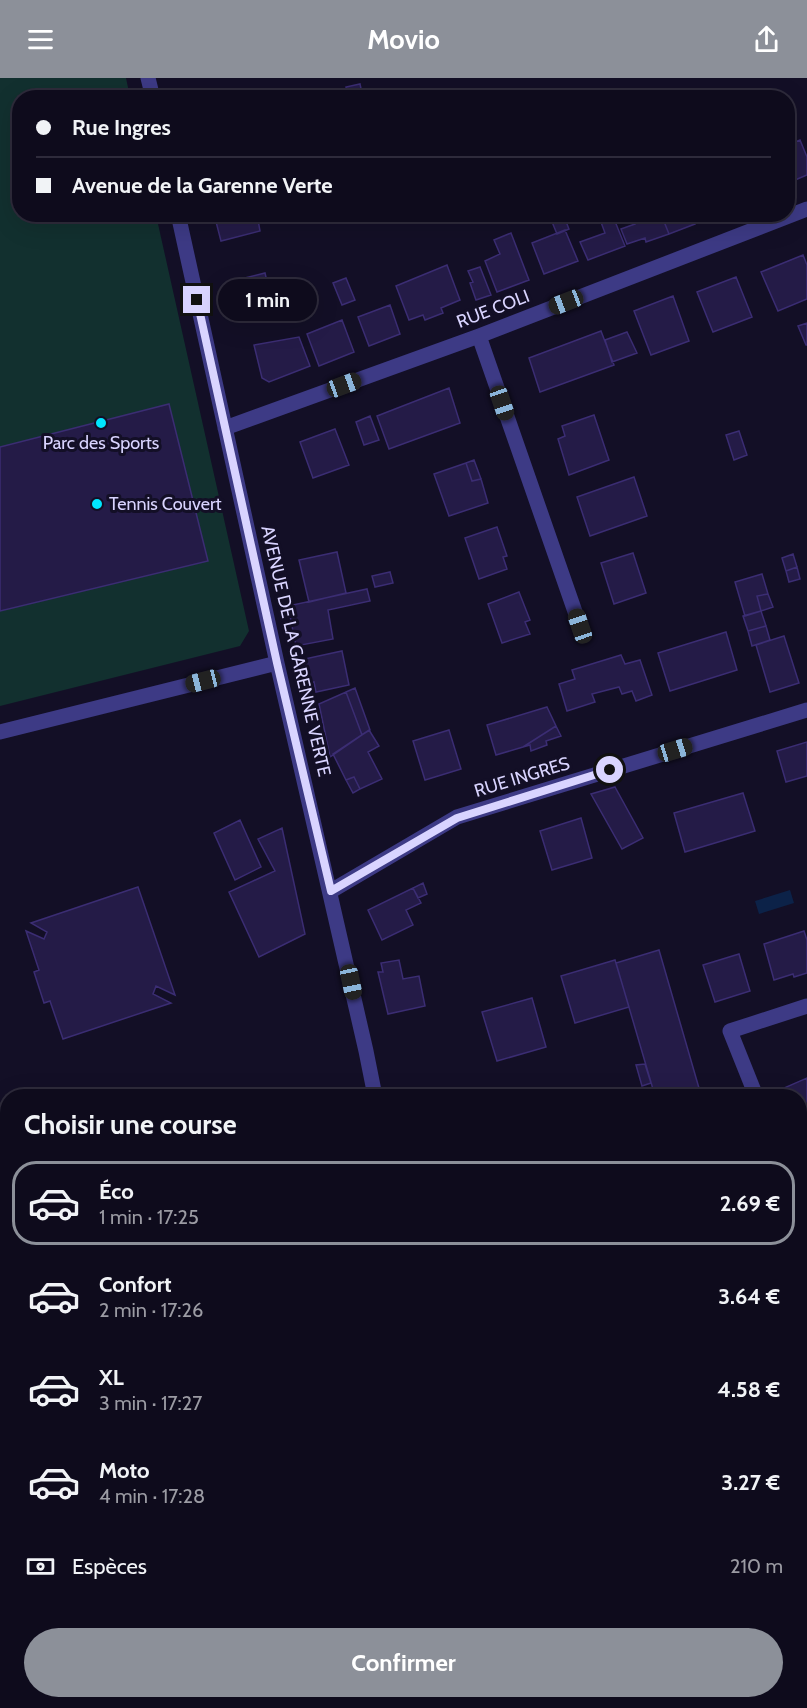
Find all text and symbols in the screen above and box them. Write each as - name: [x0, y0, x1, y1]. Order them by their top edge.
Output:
- icon: menu: [24, 23, 57, 56]
- text: Movio: [367, 23, 440, 56]
- icon: share: [750, 23, 783, 56]
- text: Rue Ingres: [72, 114, 171, 141]
- text: Avenue de la Garenne Verte: [72, 172, 333, 199]
- callout: 1 min: [218, 279, 317, 321]
- street label: RUE COLI: [453, 285, 533, 333]
- route end: [183, 286, 210, 313]
- car: [546, 287, 586, 317]
- text: 1 min: [245, 288, 290, 312]
- car: [324, 370, 364, 400]
- car: [488, 383, 516, 423]
- marker: Parc des Sports: [94, 416, 108, 430]
- place label: Parc des Sports: [43, 432, 159, 454]
- place label: Tennis Couvert: [109, 493, 222, 515]
- marker: Tennis Couvert: [90, 497, 104, 511]
- street label: AVENUE DE LA GARENNE VERTE: [256, 523, 336, 779]
- car: [566, 606, 594, 646]
- car: [183, 668, 223, 694]
- car: [655, 736, 695, 764]
- street label: RUE INGRES: [472, 752, 572, 802]
- route start: [596, 756, 623, 783]
- car: [338, 963, 364, 1001]
- text: Choisir une course: [24, 1108, 237, 1141]
- icon: car: [27, 1176, 81, 1230]
- text: Éco: [99, 1178, 134, 1205]
- text: 2.69 €: [720, 1190, 780, 1217]
- text: 1 min · 17:25: [99, 1205, 199, 1229]
- icon: car: [27, 1269, 81, 1323]
- text: Confort: [99, 1271, 172, 1298]
- text: 3.64 €: [718, 1283, 780, 1310]
- text: 2 min · 17:26: [99, 1298, 203, 1322]
- icon: car: [27, 1362, 81, 1416]
- text: XL: [99, 1364, 124, 1391]
- text: 4.58 €: [717, 1376, 780, 1403]
- text: 3 min · 17:27: [99, 1391, 202, 1415]
- icon: car: [27, 1455, 81, 1509]
- text: Moto: [99, 1457, 150, 1484]
- text: 3.27 €: [721, 1469, 780, 1496]
- text: 4 min · 17:28: [99, 1484, 205, 1508]
- icon: cash: [24, 1550, 57, 1583]
- text: Espèces: [72, 1553, 147, 1580]
- text: 210 m: [730, 1554, 783, 1578]
- button: Confirmer: [24, 1628, 783, 1697]

